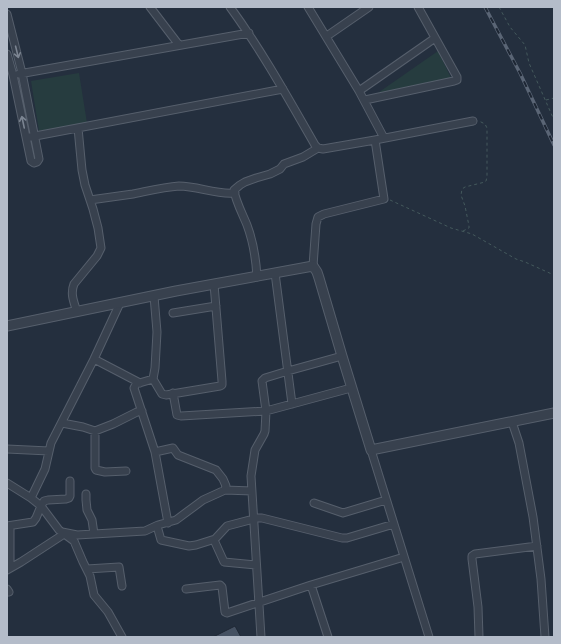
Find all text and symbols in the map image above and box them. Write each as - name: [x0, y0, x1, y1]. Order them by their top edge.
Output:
- one-way arrow: [13, 45, 21, 58]
- one-way arrow: [19, 116, 27, 129]

